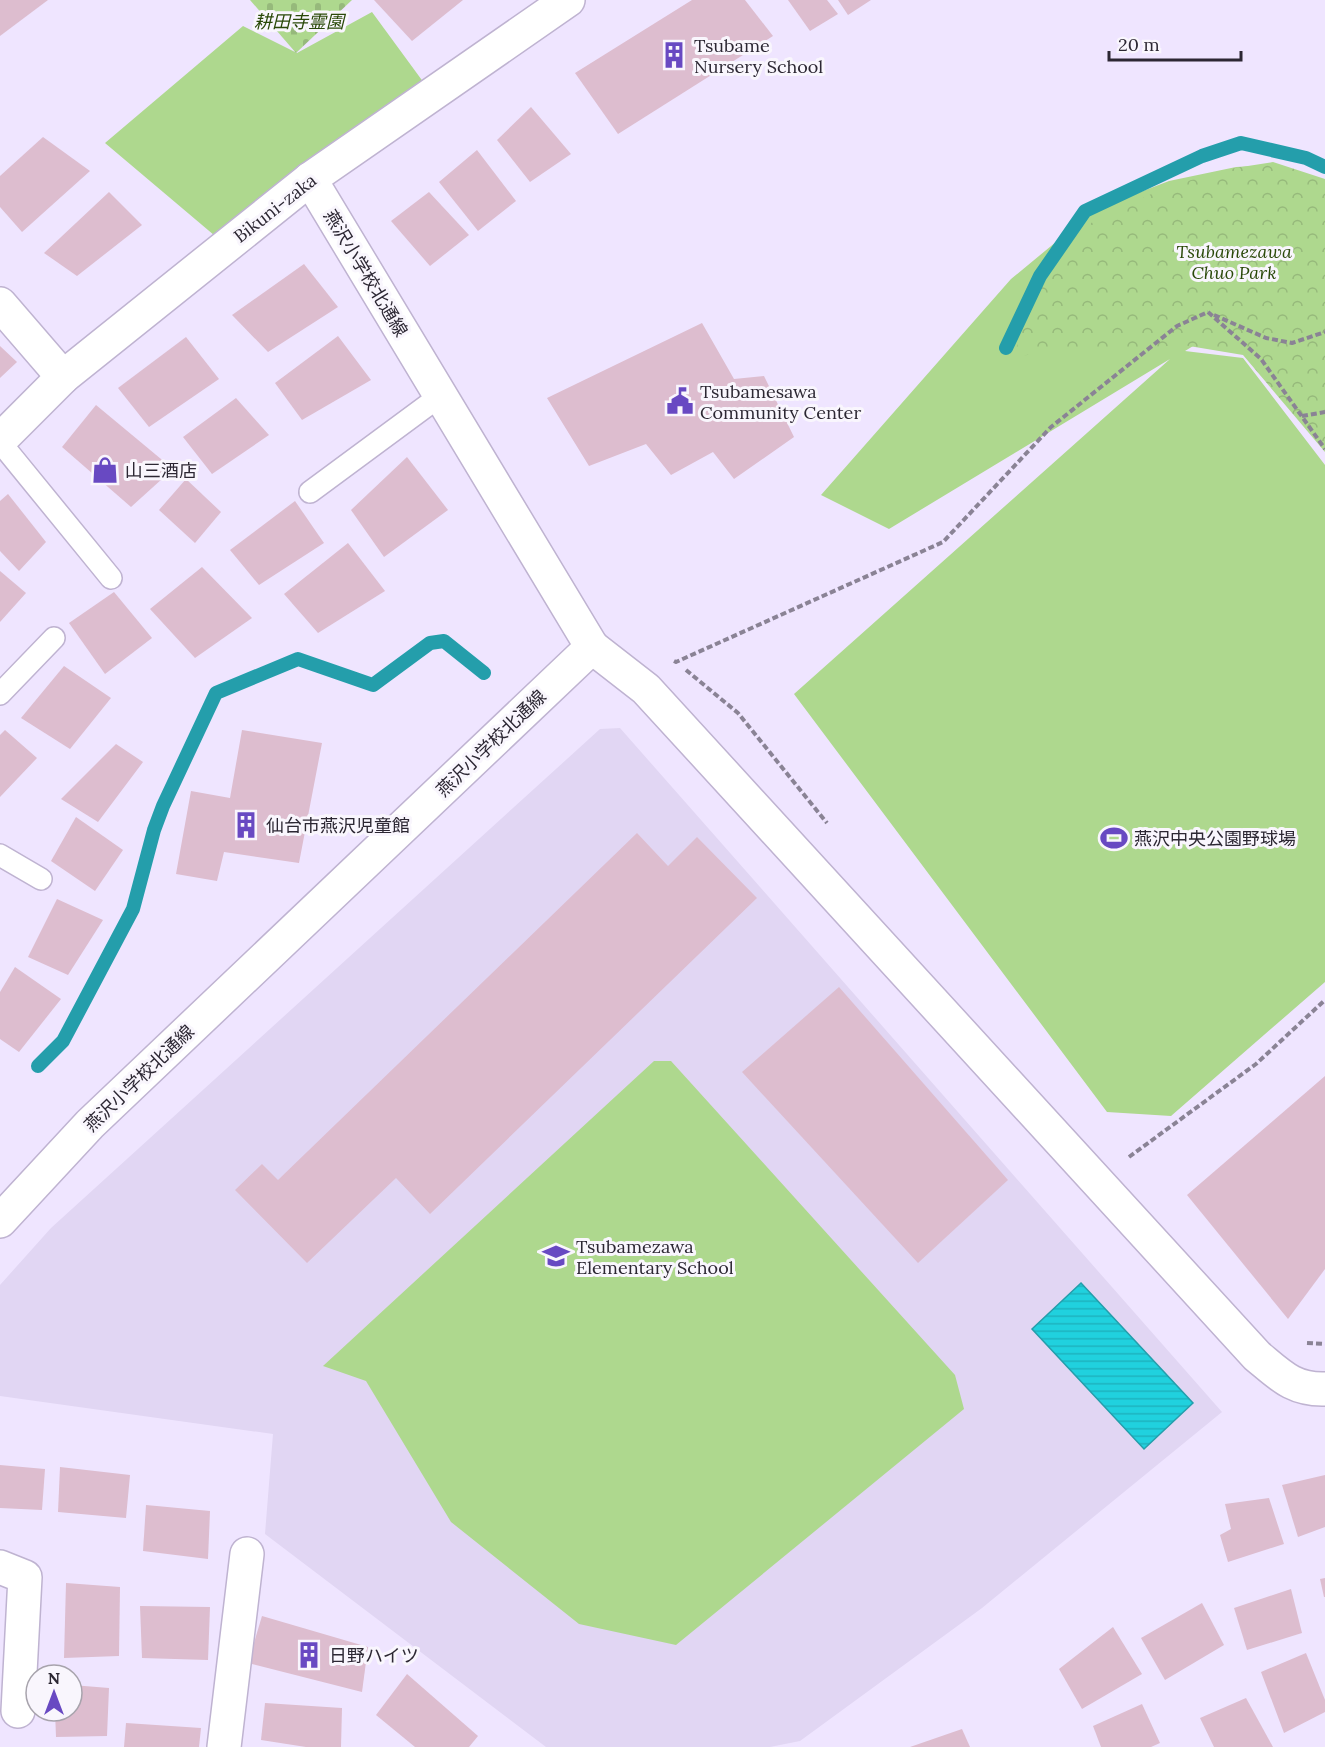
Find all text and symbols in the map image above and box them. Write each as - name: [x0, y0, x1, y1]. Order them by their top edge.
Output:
- park label: 耕田寺霊園: [254, 10, 347, 33]
- scale bar: [1109, 24, 1241, 62]
- text: 20 m: [1118, 33, 1160, 56]
- place label: Tsubame Nursery School: [694, 34, 823, 78]
- building icon: Tsubame Nursery School: [659, 40, 689, 70]
- street label: Bikuni-zaka: [229, 169, 321, 247]
- street label: 燕沢小学校北通線: [319, 205, 413, 341]
- park label: Tsubamezawa Chuo Park: [1176, 240, 1292, 284]
- place label: Tsubamesawa Community Center: [700, 380, 861, 424]
- public building icon: Tsubamesawa Community Center: [665, 386, 695, 416]
- shop icon: 山三酒店: [90, 455, 120, 485]
- place label: 山三酒店: [125, 459, 197, 482]
- street label: 燕沢小学校北通線: [431, 685, 551, 801]
- building icon: 仙台市燕沢児童館: [231, 810, 261, 840]
- place label: 仙台市燕沢児童館: [266, 814, 410, 837]
- sports icon: 燕沢中央公園野球場: [1099, 823, 1129, 853]
- place label: 燕沢中央公園野球場: [1134, 827, 1296, 850]
- street label: 燕沢小学校北通線: [79, 1020, 199, 1136]
- place label: Tsubamezawa Elementary School: [576, 1235, 734, 1279]
- school or university icon: Tsubamezawa Elementary School: [541, 1241, 571, 1271]
- building icon: 日野ハイツ: [294, 1640, 324, 1670]
- place label: 日野ハイツ: [329, 1644, 419, 1667]
- north arrow: [24, 1663, 84, 1723]
- text: N: [48, 1668, 60, 1688]

